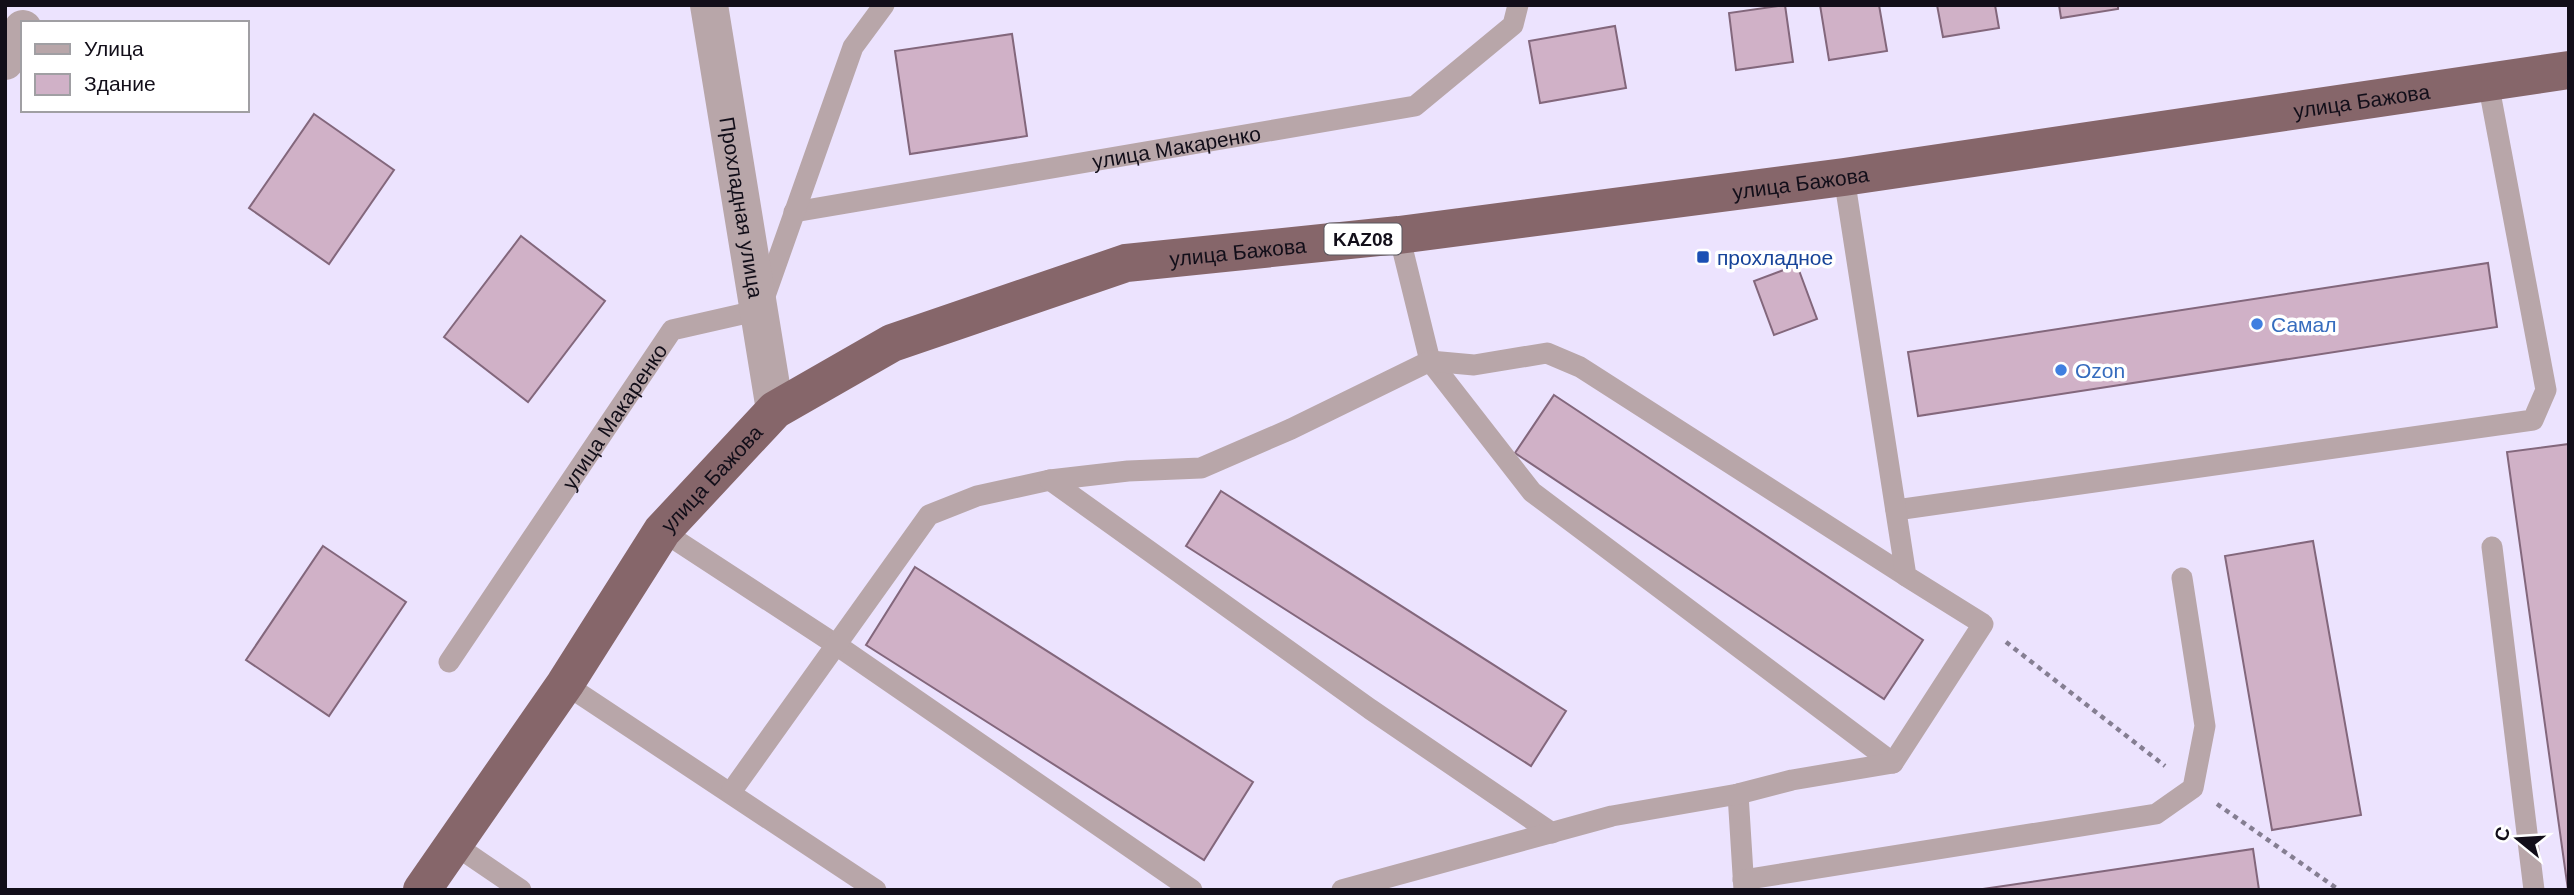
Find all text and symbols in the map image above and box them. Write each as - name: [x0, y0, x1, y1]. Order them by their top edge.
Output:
- legend: [21, 21, 248, 112]
- text: Улица: [84, 37, 144, 60]
- text: Здание: [84, 72, 156, 95]
- street label: улица Бажова: [2292, 79, 2432, 122]
- street label: Прохладная улица: [716, 115, 768, 300]
- street label: улица Макаренко: [1091, 121, 1262, 172]
- street label: улица Бажова: [1731, 162, 1871, 203]
- road number: KAZ08: [1324, 224, 1402, 255]
- street label: улица Бажова: [1168, 233, 1308, 270]
- place label: прохладное: [1717, 246, 1833, 269]
- marker: прохладное: [1695, 249, 1711, 265]
- place label: Самал: [2271, 313, 2336, 336]
- marker: Самал: [2249, 316, 2265, 332]
- street label: улица Макаренко: [557, 339, 671, 493]
- place label: Ozon: [2075, 359, 2125, 382]
- marker: Ozon: [2053, 362, 2069, 378]
- street label: улица Бажова: [656, 420, 767, 536]
- north arrow: [2483, 804, 2553, 874]
- text: С: [2490, 824, 2514, 844]

